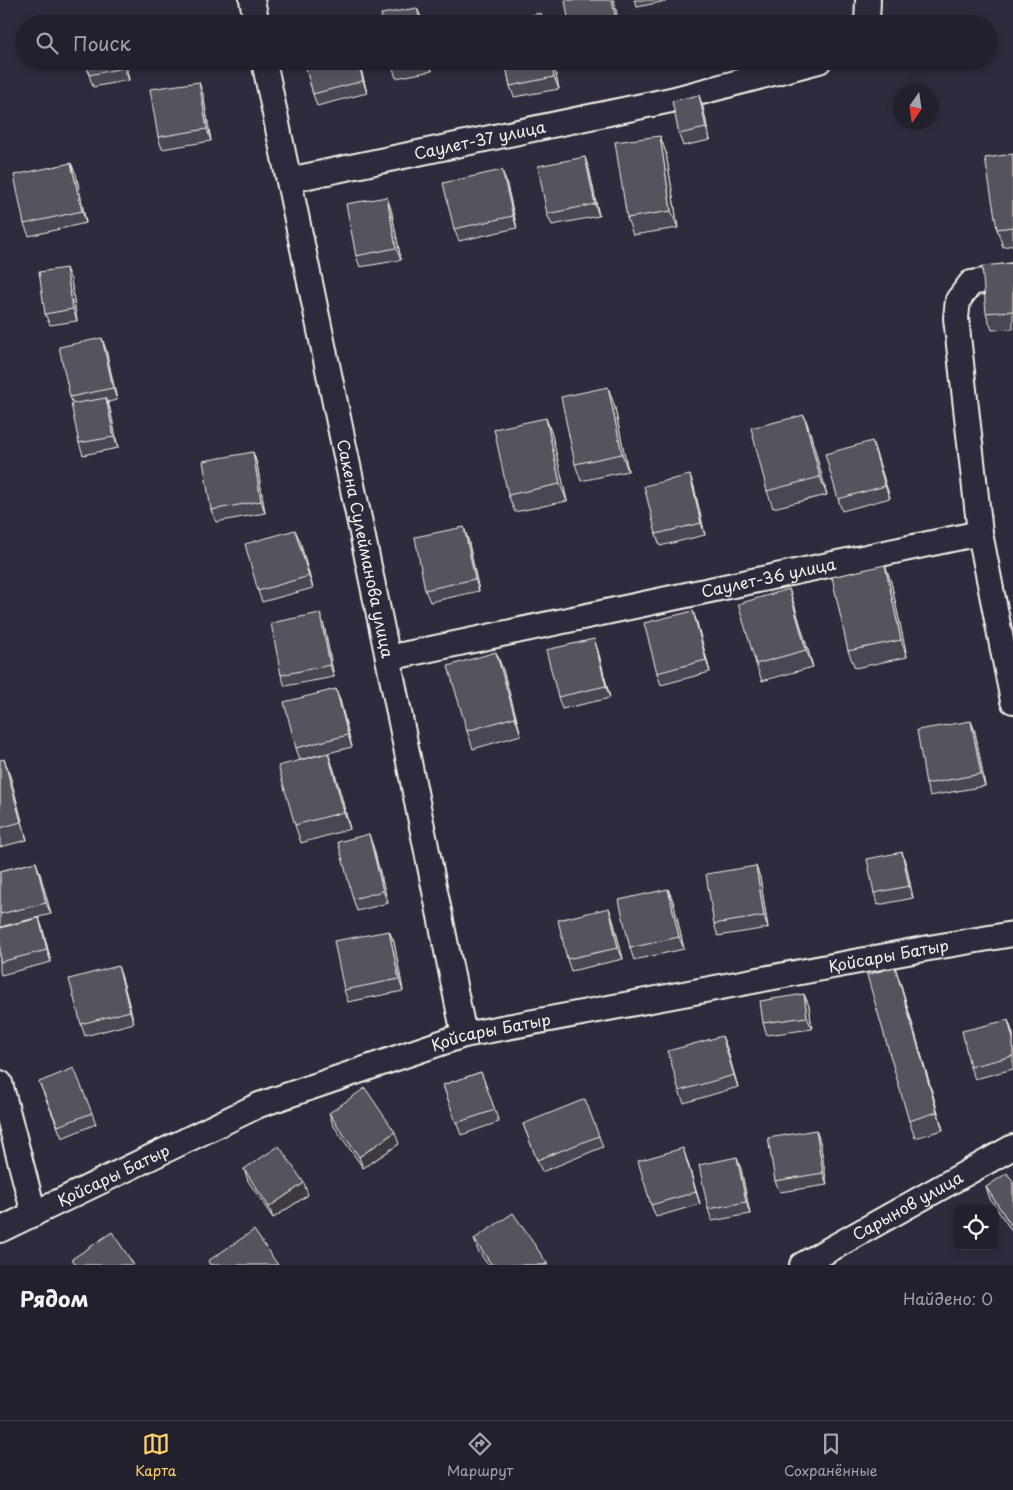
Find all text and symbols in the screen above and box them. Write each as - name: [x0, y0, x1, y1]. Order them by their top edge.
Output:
- search box: [15, 15, 998, 70]
- icon: search: [33, 29, 61, 57]
- text: Поиск: [73, 29, 131, 57]
- north arrow: [893, 85, 938, 130]
- street label: Саулет-37 улица: [412, 114, 548, 165]
- street label: Сакена Сулейманова улица: [332, 437, 401, 660]
- street label: Саулет-36 улица: [699, 551, 838, 603]
- street label: Қойсары Батыр: [826, 932, 950, 978]
- street label: Қойсары Батыр: [427, 1006, 552, 1056]
- street label: Қойсары Батыр: [53, 1137, 173, 1212]
- street label: Сарынов улица: [847, 1165, 967, 1246]
- map controls: [953, 1205, 998, 1250]
- button: locate: [953, 1205, 998, 1250]
- text: Рядом: [20, 1282, 88, 1314]
- text: Найдено: 0: [903, 1286, 993, 1310]
- tab: Карта: [135, 1430, 176, 1481]
- tab: Маршрут: [447, 1430, 513, 1481]
- tab: Сохранённые: [784, 1430, 878, 1481]

